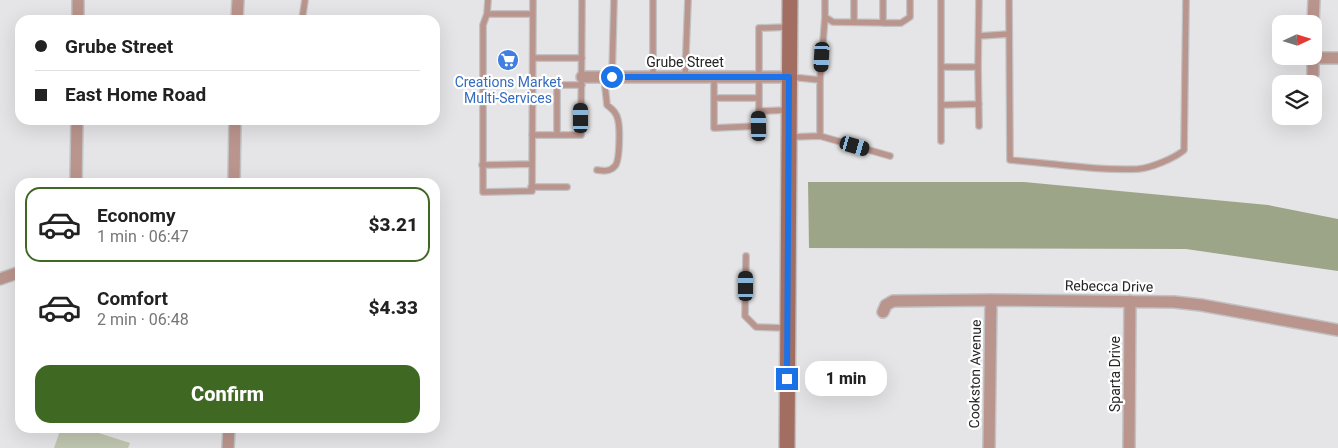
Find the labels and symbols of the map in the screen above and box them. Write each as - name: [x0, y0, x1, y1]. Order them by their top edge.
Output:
- north arrow: [1272, 15, 1322, 65]
- car: [813, 42, 830, 72]
- supermarket icon: Creations Market Multi-Services: [496, 48, 520, 72]
- street label: Grube Street: [646, 54, 724, 70]
- route start: [601, 66, 623, 88]
- place label: Creations Market Multi-Services: [455, 74, 562, 106]
- car: [573, 103, 588, 133]
- car: [751, 111, 766, 141]
- car: [838, 135, 871, 157]
- car: [738, 271, 753, 301]
- street label: Rebecca Drive: [1065, 277, 1153, 295]
- street label: Cookston Avenue: [966, 319, 984, 429]
- street label: Sparta Drive: [1107, 336, 1123, 412]
- callout: 1 min: [804, 362, 887, 396]
- route end: [776, 368, 798, 390]

